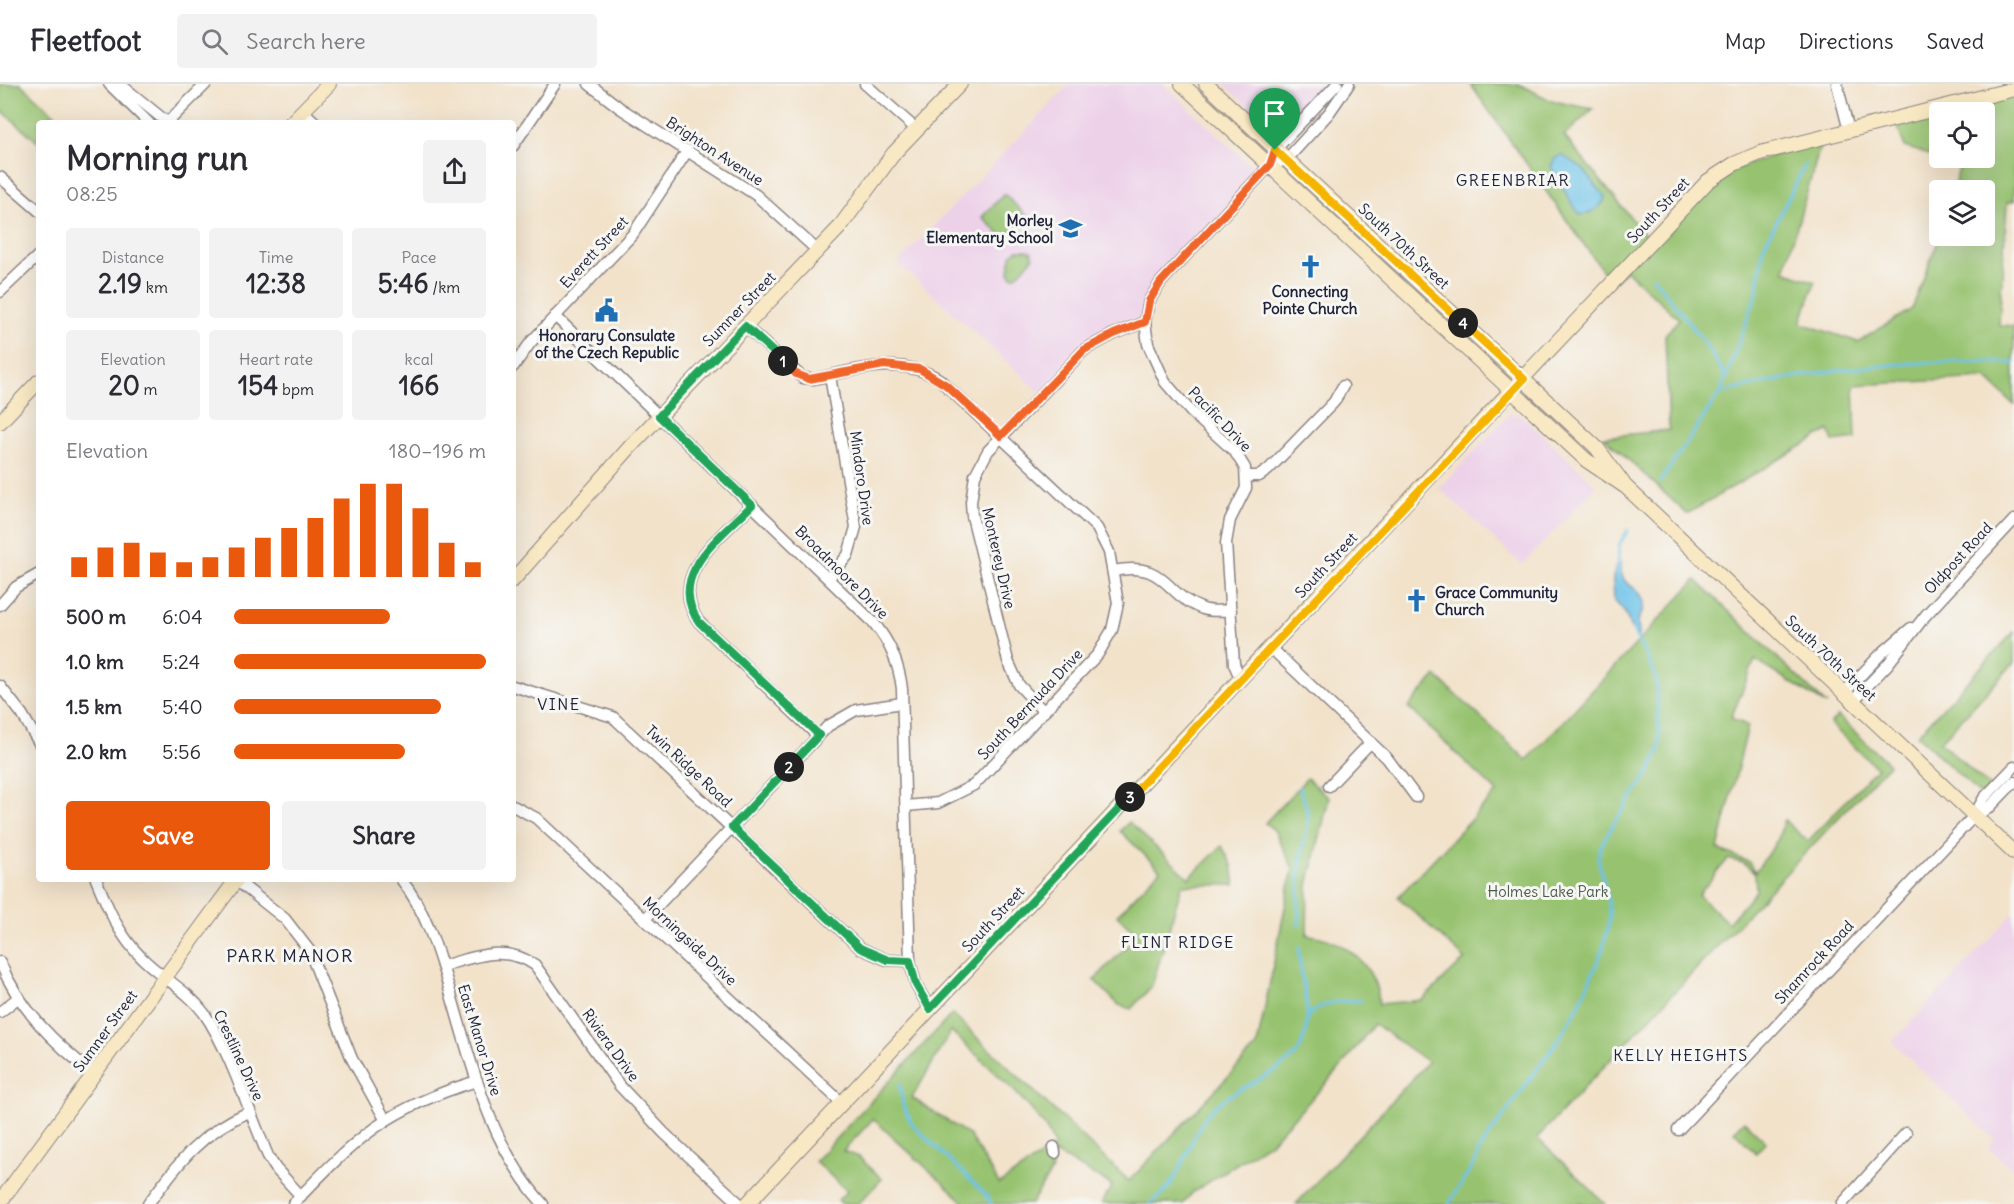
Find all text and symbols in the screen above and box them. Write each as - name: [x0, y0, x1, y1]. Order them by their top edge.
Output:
- search box: [177, 14, 597, 68]
- text: Fleetfoot: [30, 23, 141, 59]
- icon: search: [198, 25, 231, 58]
- text: Search here: [246, 27, 366, 55]
- text: Map: [1725, 28, 1766, 55]
- text: Directions: [1799, 28, 1893, 55]
- text: Saved: [1926, 28, 1984, 55]
- pin: [1249, 88, 1300, 150]
- icon: arrive: [1258, 97, 1291, 130]
- map controls: [1929, 102, 1995, 246]
- button: locate: [1929, 102, 1995, 168]
- street label: Brighton Avenue: [663, 112, 767, 190]
- text: Morning run: [66, 137, 248, 179]
- button: share: [423, 140, 486, 203]
- district label: GREENBRIAR: [1456, 170, 1570, 190]
- street label: South Street: [1623, 173, 1693, 247]
- button: layers: [1929, 180, 1995, 246]
- text: 08:25: [66, 181, 118, 206]
- street label: South 70th Street: [1355, 199, 1453, 293]
- place label: Morley Elementary School: [926, 211, 1053, 248]
- street label: Everett Street: [556, 212, 632, 292]
- school or university icon: Morley Elementary School: [1058, 216, 1084, 242]
- text: Distance: [102, 247, 164, 267]
- text: Time: [259, 247, 293, 267]
- text: Pace: [402, 247, 436, 267]
- church icon: Connecting Pointe Church: [1297, 254, 1323, 280]
- text: 2.19: [98, 267, 142, 300]
- text: 12:38: [246, 267, 306, 300]
- text: 5:46: [378, 267, 429, 300]
- street label: Sumner Street: [699, 268, 779, 350]
- text: km: [142, 277, 168, 297]
- text: /km: [429, 277, 460, 297]
- place label: Connecting Pointe Church: [1262, 282, 1358, 318]
- public building icon: Honorary Consulate of the Czech Republic: [594, 298, 620, 324]
- pin: 4: [1448, 308, 1478, 338]
- text: 4: [1458, 313, 1468, 333]
- place label: Honorary Consulate of the Czech Republic: [535, 326, 679, 363]
- pin: 1: [768, 346, 798, 376]
- text: Elevation: [100, 349, 166, 369]
- text: Heart rate: [239, 349, 313, 369]
- text: kcal: [405, 349, 433, 369]
- text: 1: [780, 351, 786, 371]
- text: 20: [108, 369, 140, 402]
- text: 154: [238, 369, 278, 402]
- text: 166: [399, 369, 439, 402]
- text: m: [140, 379, 158, 399]
- text: bpm: [278, 379, 314, 399]
- street label: Pacific Drive: [1184, 383, 1256, 455]
- street label: Mindoro Drive: [846, 430, 878, 526]
- text: Elevation: [66, 438, 148, 463]
- text: 180–196 m: [389, 438, 486, 463]
- street label: Monterey Drive: [978, 506, 1020, 610]
- street label: Oldpost Road: [1920, 518, 1996, 598]
- street label: Broadmoore Drive: [791, 521, 893, 623]
- street label: South Street: [1291, 528, 1361, 602]
- place label: Grace Community Church: [1435, 583, 1558, 619]
- church icon: Grace Community Church: [1404, 588, 1430, 614]
- text: 500 m: [66, 604, 126, 629]
- text: 6:04: [162, 604, 203, 629]
- street label: South 70th Street: [1782, 611, 1880, 705]
- street label: South Bermuda Drive: [974, 644, 1086, 764]
- text: 1.0 km: [66, 649, 124, 674]
- text: 5:24: [162, 649, 200, 674]
- text: 1.5 km: [66, 694, 122, 719]
- text: 5:40: [162, 694, 203, 719]
- district label: VINE: [537, 694, 581, 714]
- street label: Twin Ridge Road: [642, 721, 736, 811]
- text: 2.0 km: [66, 739, 127, 764]
- text: 5:56: [162, 739, 201, 764]
- pin: 2: [774, 752, 804, 782]
- text: 2: [785, 757, 793, 777]
- pin: 3: [1115, 782, 1145, 812]
- text: 3: [1125, 787, 1135, 807]
- button: Save: [66, 801, 270, 870]
- button: Share: [282, 801, 486, 870]
- street label: South Street: [958, 882, 1028, 956]
- park label: Holmes Lake Park: [1488, 882, 1609, 901]
- street label: Morningside Drive: [639, 893, 741, 989]
- street label: Shamrock Road: [1771, 916, 1858, 1008]
- district label: FLINT RIDGE: [1121, 932, 1235, 952]
- district label: PARK MANOR: [226, 944, 354, 967]
- street label: East Manor Drive: [454, 982, 506, 1098]
- street label: Sumner Street: [69, 986, 141, 1076]
- street label: Riviera Drive: [578, 1005, 644, 1085]
- street label: Crestline Drive: [210, 1007, 268, 1103]
- district label: KELLY HEIGHTS: [1613, 1045, 1749, 1065]

